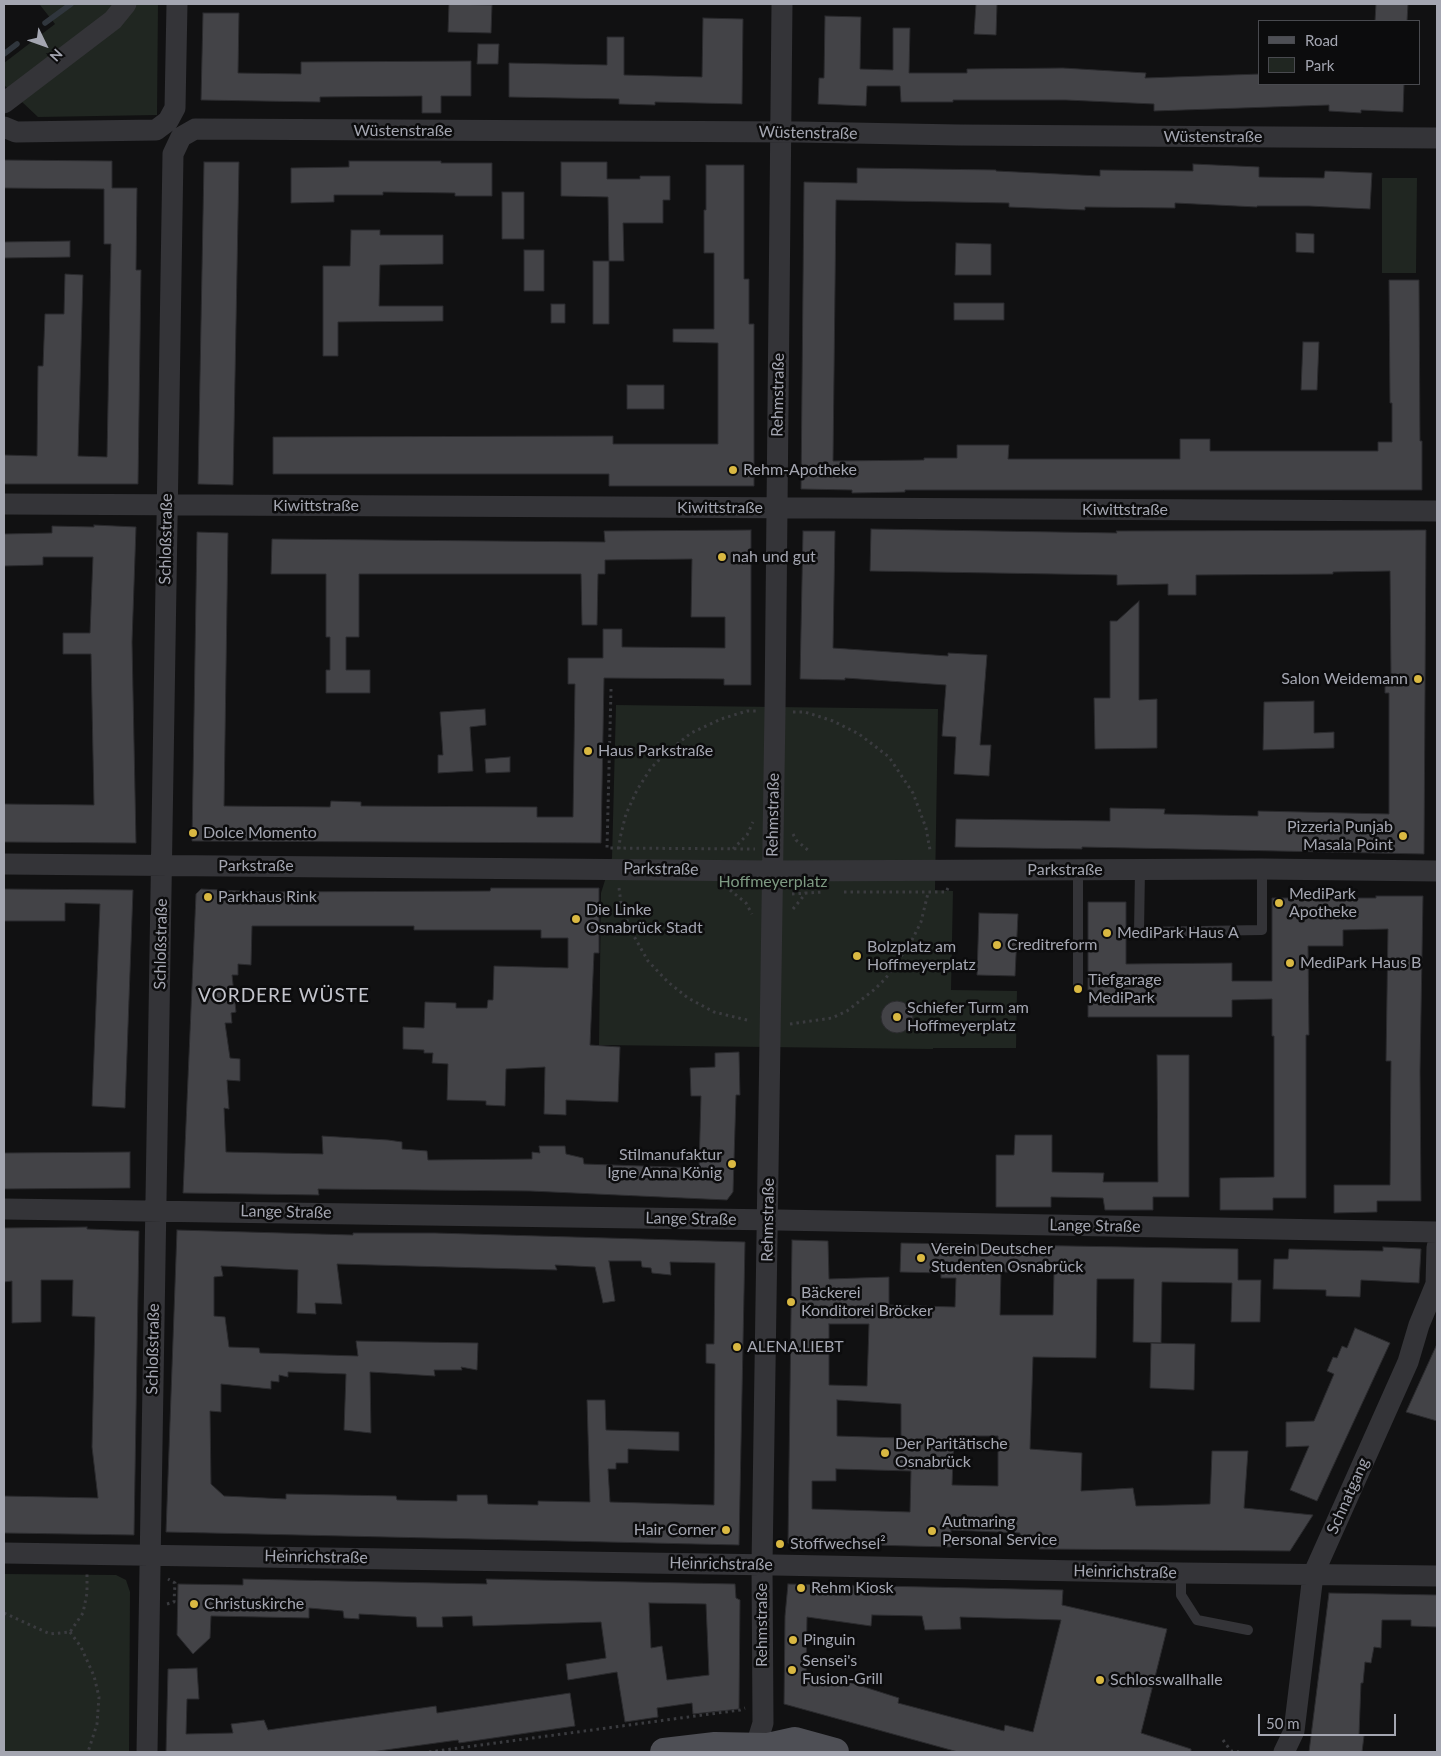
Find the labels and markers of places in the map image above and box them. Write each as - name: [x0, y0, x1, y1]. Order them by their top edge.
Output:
- place label: Rehm-Apotheke: [743, 460, 857, 480]
- marker: Rehm-Apotheke: [727, 464, 739, 476]
- place label: nah und gut: [732, 547, 816, 567]
- marker: nah und gut: [716, 551, 728, 563]
- place label: Salon Weidemann: [1281, 669, 1408, 689]
- marker: Salon Weidemann: [1412, 673, 1424, 685]
- place label: Haus Parkstraße: [598, 741, 713, 761]
- marker: Haus Parkstraße: [582, 745, 594, 757]
- place label: Pizzeria Punjab Masala Point: [1287, 817, 1393, 855]
- place label: Dolce Momento: [203, 823, 317, 843]
- marker: Dolce Momento: [187, 827, 199, 839]
- marker: Pizzeria Punjab Masala Point: [1397, 830, 1409, 842]
- place label: MediPark Apotheke: [1289, 884, 1357, 922]
- place label: Parkhaus Rink: [218, 887, 317, 907]
- marker: Parkhaus Rink: [202, 891, 214, 903]
- marker: MediPark Apotheke: [1273, 897, 1285, 909]
- place label: Die Linke Osnabrück Stadt: [586, 900, 703, 938]
- marker: Die Linke Osnabrück Stadt: [570, 913, 582, 925]
- place label: MediPark Haus A: [1117, 923, 1239, 943]
- marker: MediPark Haus A: [1101, 927, 1113, 939]
- place label: Creditreform: [1007, 935, 1097, 955]
- place label: Bolzplatz am Hoffmeyerplatz: [867, 937, 976, 975]
- marker: Creditreform: [991, 939, 1003, 951]
- marker: Bolzplatz am Hoffmeyerplatz: [851, 950, 863, 962]
- place label: MediPark Haus B: [1300, 953, 1421, 973]
- marker: MediPark Haus B: [1284, 957, 1296, 969]
- place label: Tiefgarage MediPark: [1088, 970, 1162, 1008]
- marker: Tiefgarage MediPark: [1072, 983, 1084, 995]
- place label: Schiefer Turm am Hoffmeyerplatz: [907, 998, 1029, 1036]
- marker: Schiefer Turm am Hoffmeyerplatz: [891, 1011, 903, 1023]
- place label: Stilmanufaktur Igne Anna König: [607, 1145, 722, 1183]
- marker: Stilmanufaktur Igne Anna König: [726, 1158, 738, 1170]
- place label: Verein Deutscher Studenten Osnabrück: [931, 1239, 1083, 1277]
- marker: Verein Deutscher Studenten Osnabrück: [915, 1252, 927, 1264]
- place label: Bäckerei Konditorei Bröcker: [801, 1283, 933, 1321]
- marker: Bäckerei Konditorei Bröcker: [785, 1296, 797, 1308]
- place label: ALENA.LIEBT: [747, 1337, 844, 1357]
- marker: ALENA.LIEBT: [731, 1341, 743, 1353]
- place label: Der Paritätische Osnabrück: [895, 1434, 1008, 1472]
- marker: Der Paritätische Osnabrück: [879, 1447, 891, 1459]
- place label: Autmaring Personal Service: [942, 1512, 1057, 1550]
- place label: Hair Corner: [634, 1520, 716, 1540]
- marker: Hair Corner: [720, 1524, 732, 1536]
- marker: Autmaring Personal Service: [926, 1525, 938, 1537]
- place label: Stoffwechsel²: [790, 1534, 886, 1554]
- marker: Stoffwechsel²: [774, 1538, 786, 1550]
- place label: Rehm Kiosk: [811, 1578, 894, 1598]
- marker: Rehm Kiosk: [795, 1582, 807, 1594]
- place label: Christuskirche: [204, 1594, 304, 1614]
- marker: Christuskirche: [188, 1598, 200, 1610]
- place label: Pinguin: [803, 1630, 855, 1650]
- marker: Pinguin: [787, 1634, 799, 1646]
- place label: Sensei's Fusion-Grill: [802, 1651, 883, 1689]
- marker: Sensei's Fusion-Grill: [786, 1664, 798, 1676]
- place label: Schlosswallhalle: [1110, 1670, 1223, 1690]
- marker: Schlosswallhalle: [1094, 1674, 1106, 1686]

